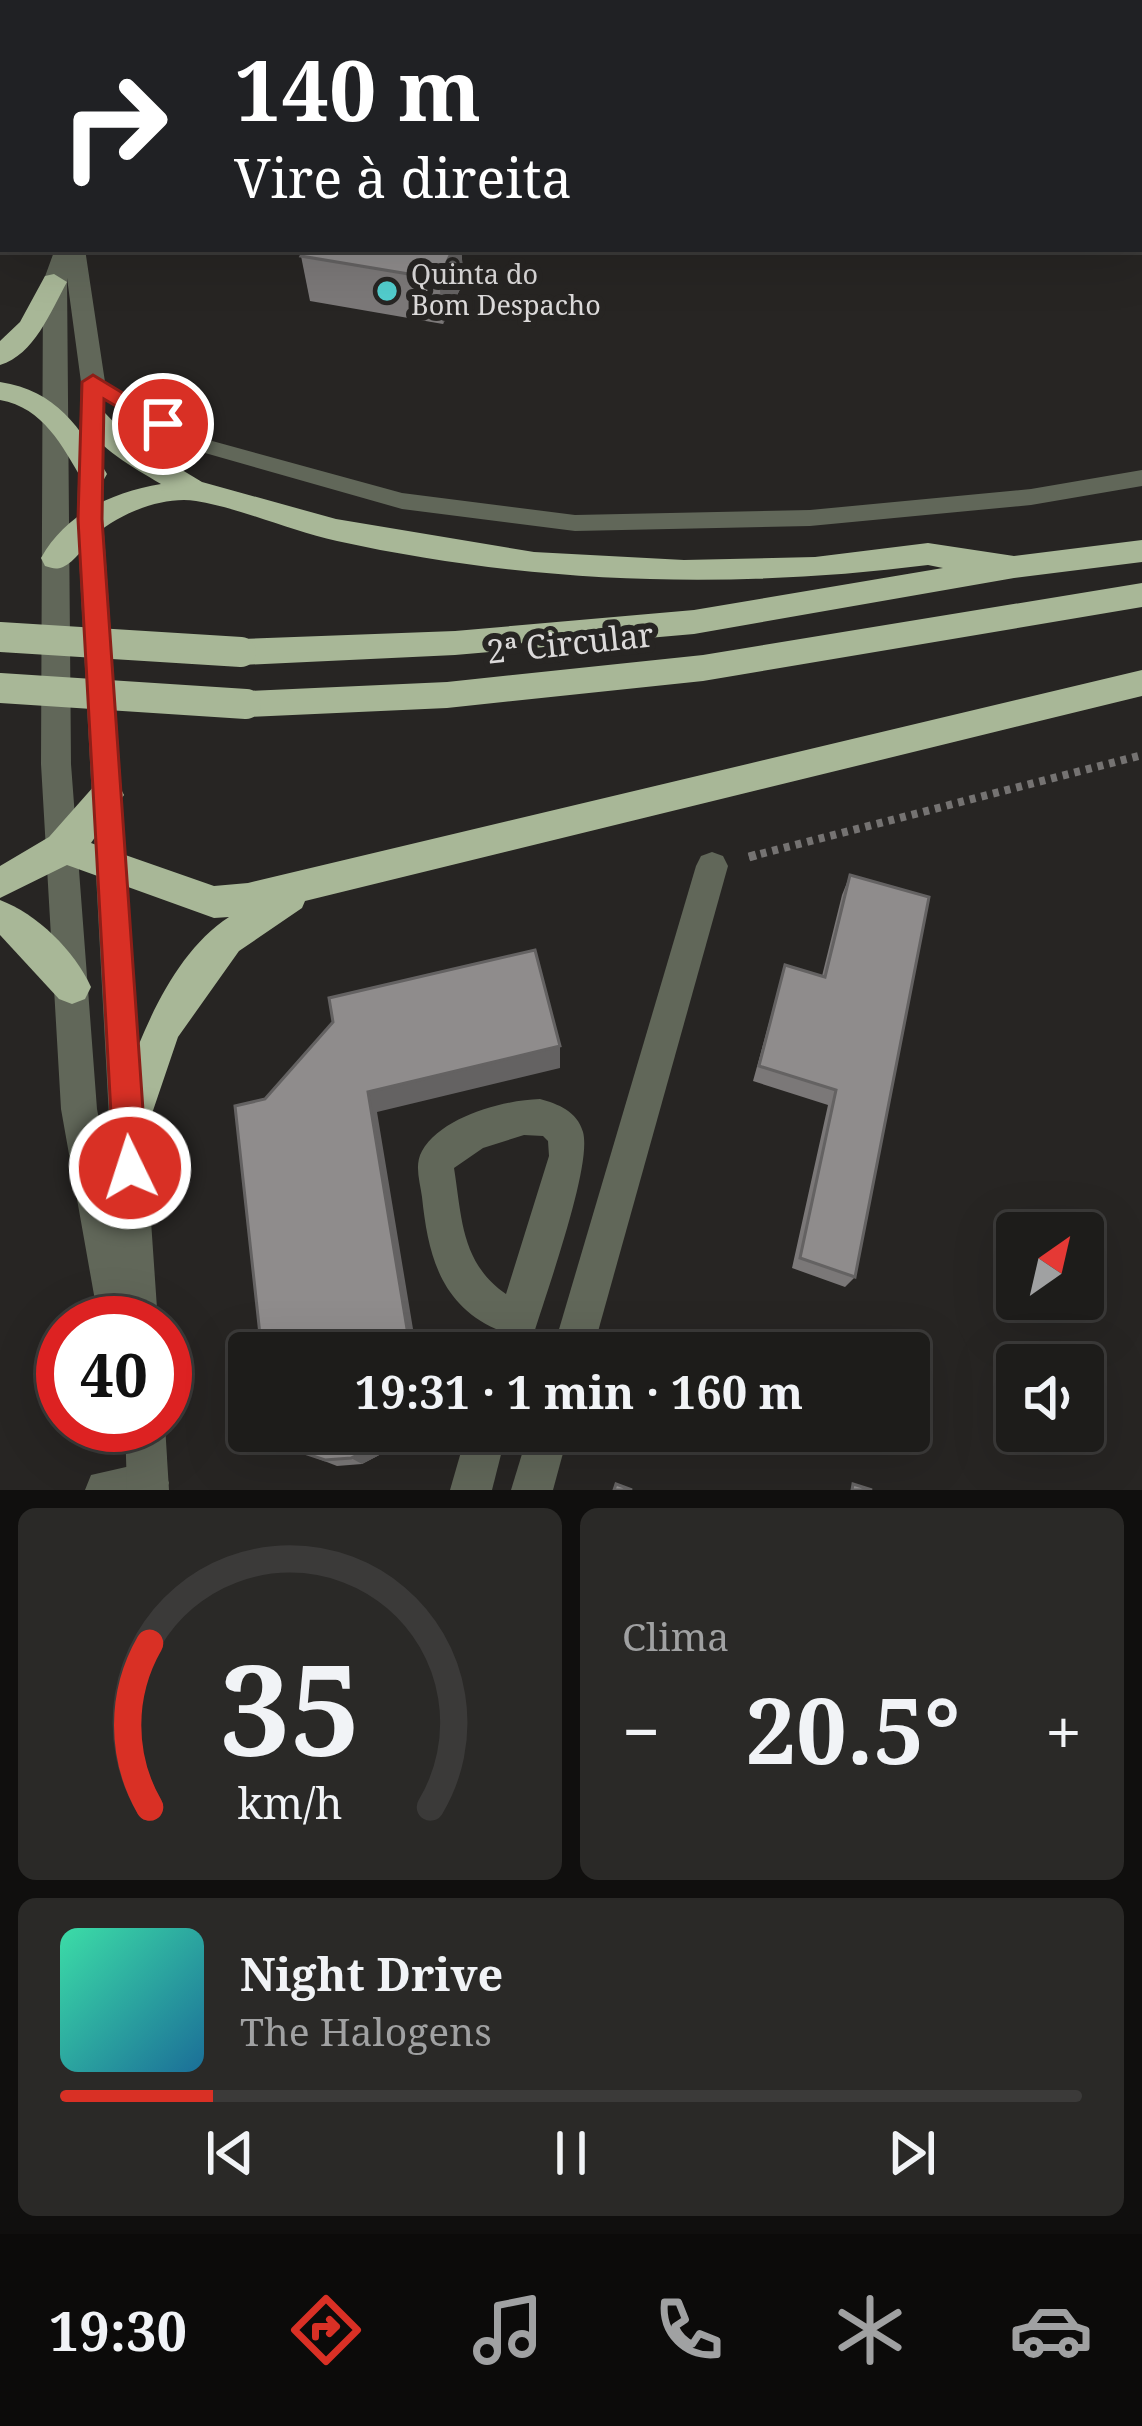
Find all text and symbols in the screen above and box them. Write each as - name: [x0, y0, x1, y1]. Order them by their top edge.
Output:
- text: 140 m: [234, 31, 481, 146]
- icon: right: [36, 48, 192, 204]
- text: Vire à direita: [234, 140, 572, 214]
- place label: Quinta do Bom Despacho: [411, 255, 601, 323]
- marker: Quinta do Bom Despacho: [374, 278, 400, 304]
- pin: [112, 373, 214, 475]
- icon: arrive: [130, 391, 196, 457]
- street label: 2ª Circular: [484, 611, 656, 674]
- position arrow: [67, 1105, 193, 1231]
- north arrow: [996, 1212, 1104, 1320]
- map controls: [996, 1212, 1104, 1452]
- speed limit sign: 40: [36, 1296, 192, 1452]
- button: sound: [996, 1344, 1104, 1452]
- text: 19:31 · 1 min · 160 m: [355, 1361, 803, 1422]
- text: Clima: [622, 1609, 729, 1662]
- text: 35: [219, 1623, 361, 1793]
- text: 20.5°: [745, 1668, 960, 1790]
- text: −: [622, 1685, 660, 1775]
- text: +: [1045, 1685, 1082, 1775]
- text: km/h: [237, 1773, 343, 1832]
- text: Night Drive: [240, 1943, 503, 2004]
- text: The Halogens: [240, 2004, 492, 2057]
- icon: previous: [197, 2120, 263, 2186]
- icon: pause: [538, 2120, 604, 2186]
- icon: next: [879, 2120, 945, 2186]
- icon: directions: [284, 2288, 368, 2372]
- icon: music: [466, 2288, 550, 2372]
- icon: phone: [647, 2288, 731, 2372]
- icon: climate: [828, 2288, 912, 2372]
- icon: car: [1009, 2288, 1093, 2372]
- text: 19:30: [49, 2293, 187, 2367]

